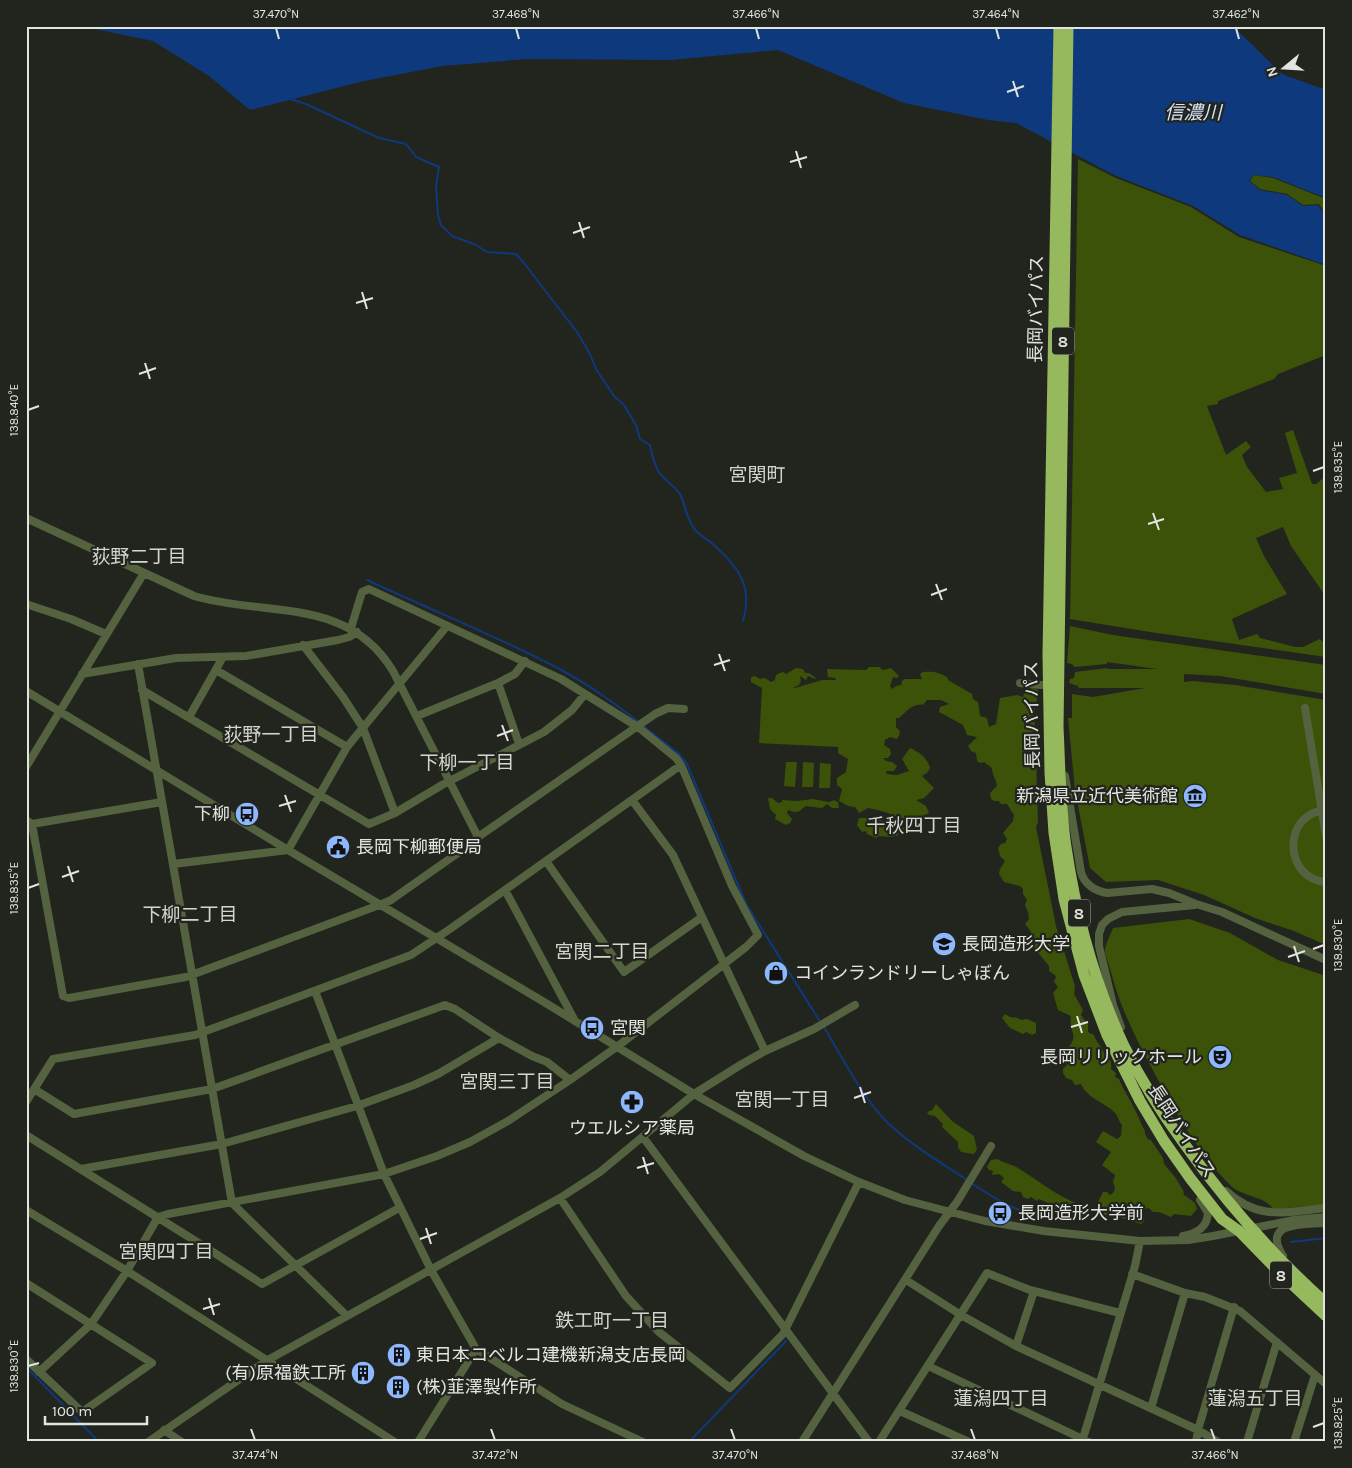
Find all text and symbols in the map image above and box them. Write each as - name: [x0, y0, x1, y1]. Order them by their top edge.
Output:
- text: 37.470°N: [253, 7, 299, 21]
- text: 37.468°N: [492, 7, 540, 21]
- text: 37.466°N: [732, 7, 780, 21]
- text: 37.464°N: [972, 7, 1020, 21]
- text: 37.462°N: [1212, 7, 1260, 21]
- north arrow: [1260, 42, 1310, 92]
- text: N: [1262, 64, 1282, 79]
- water label: 信濃川: [1164, 102, 1223, 124]
- street label: 長岡バイパス: [1024, 255, 1048, 363]
- road number: 8: [1052, 328, 1074, 354]
- text: 138.840°E: [7, 384, 21, 436]
- text: 138.835°E: [1331, 441, 1345, 493]
- district label: 宮関町: [728, 464, 786, 486]
- district label: 荻野二丁目: [91, 546, 187, 568]
- street label: 長岡バイパス: [1020, 661, 1044, 769]
- district label: 荻野一丁目: [223, 724, 319, 746]
- district label: 下柳一丁目: [419, 752, 515, 774]
- museum icon: 新潟県立近代美術館: [1182, 783, 1208, 809]
- place label: 新潟県立近代美術館: [1016, 785, 1178, 807]
- bus stop icon: 下柳: [234, 801, 260, 827]
- place label: 下柳: [194, 803, 230, 825]
- district label: 千秋四丁目: [866, 815, 962, 837]
- public building icon: 長岡下柳郵便局: [325, 834, 351, 860]
- place label: 長岡下柳郵便局: [356, 836, 482, 858]
- text: 138.835°E: [7, 862, 21, 914]
- road number: 8: [1068, 900, 1090, 926]
- district label: 下柳二丁目: [142, 904, 238, 926]
- text: 138.830°E: [1331, 919, 1345, 971]
- school or university icon: 長岡造形大学: [931, 931, 957, 957]
- place label: 長岡造形大学: [962, 933, 1070, 955]
- district label: 宮関二丁目: [554, 941, 650, 963]
- shop icon: コインランドリーしゃぼん: [763, 960, 789, 986]
- place label: コインランドリーしゃぼん: [794, 962, 1010, 984]
- bus stop icon: 宮関: [579, 1015, 605, 1041]
- place label: 宮関: [610, 1017, 646, 1039]
- theatre icon: 長岡リリックホール: [1207, 1044, 1233, 1070]
- place label: 長岡リリックホール: [1040, 1046, 1202, 1068]
- district label: 宮関三丁目: [459, 1071, 555, 1093]
- street label: 長岡バイパス: [1143, 1080, 1221, 1182]
- pharmacy icon: ウエルシア薬局: [619, 1089, 645, 1115]
- district label: 宮関一丁目: [734, 1089, 830, 1111]
- place label: ウエルシア薬局: [569, 1117, 695, 1139]
- bus stop icon: 長岡造形大学前: [987, 1200, 1013, 1226]
- place label: 長岡造形大学前: [1018, 1202, 1144, 1224]
- district label: 宮関四丁目: [118, 1241, 214, 1263]
- road number: 8: [1270, 1262, 1292, 1288]
- district label: 鉄工町一丁目: [555, 1310, 669, 1332]
- text: 138.830°E: [7, 1340, 21, 1392]
- building icon: 東日本コベルコ建機新潟支店長岡: [386, 1342, 412, 1368]
- place label: 東日本コベルコ建機新潟支店長岡: [416, 1344, 686, 1366]
- building icon: (有)原福鉄工所: [350, 1360, 376, 1386]
- place label: (有)原福鉄工所: [225, 1362, 346, 1384]
- building icon: (株)韮澤製作所: [385, 1374, 411, 1400]
- place label: (株)韮澤製作所: [416, 1376, 537, 1398]
- district label: 蓮潟四丁目: [953, 1388, 1049, 1410]
- district label: 蓮潟五丁目: [1207, 1388, 1303, 1410]
- scale bar: [45, 1393, 148, 1425]
- text: 138.825°E: [1331, 1397, 1345, 1449]
- text: 100 m: [52, 1402, 92, 1420]
- text: 37.474°N: [232, 1448, 278, 1462]
- text: 37.472°N: [472, 1448, 518, 1462]
- text: 37.470°N: [712, 1448, 758, 1462]
- text: 37.468°N: [951, 1448, 999, 1462]
- text: 37.466°N: [1191, 1448, 1239, 1462]

